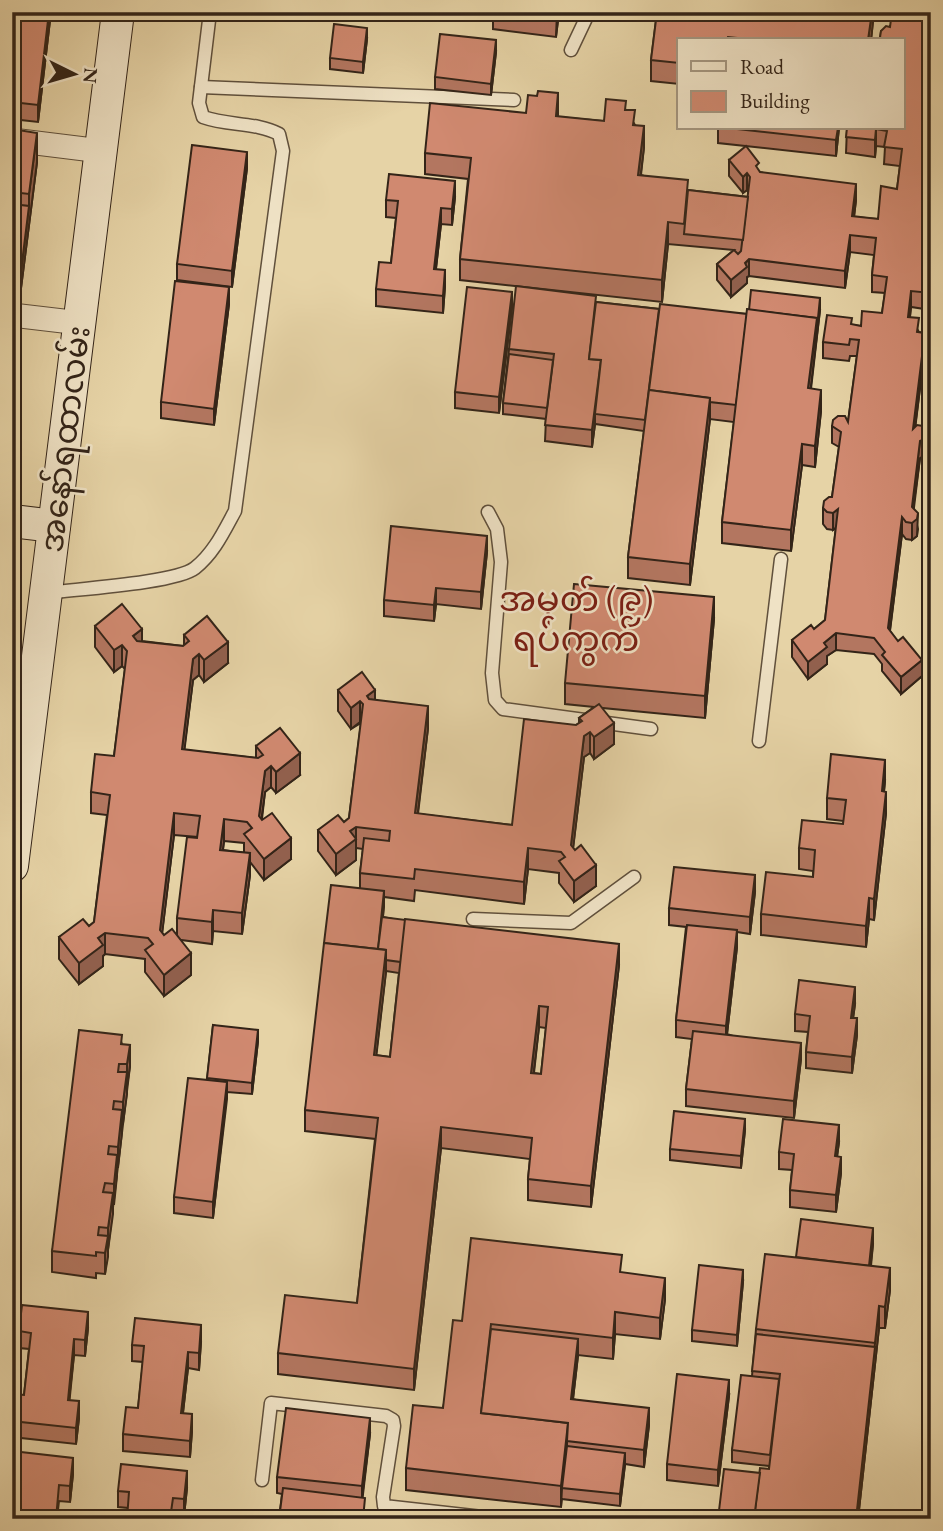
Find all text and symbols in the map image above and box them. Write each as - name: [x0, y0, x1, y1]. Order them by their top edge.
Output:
- north arrow: [38, 38, 108, 108]
- legend: [677, 38, 904, 130]
- text: Road: [740, 53, 784, 80]
- text: N: [77, 67, 104, 85]
- text: Building: [740, 87, 810, 114]
- street label: အနော်ရထာလမ်း: [28, 323, 105, 555]
- district label: အမှတ် (၉) ရပ်ကွက်: [499, 575, 653, 667]

